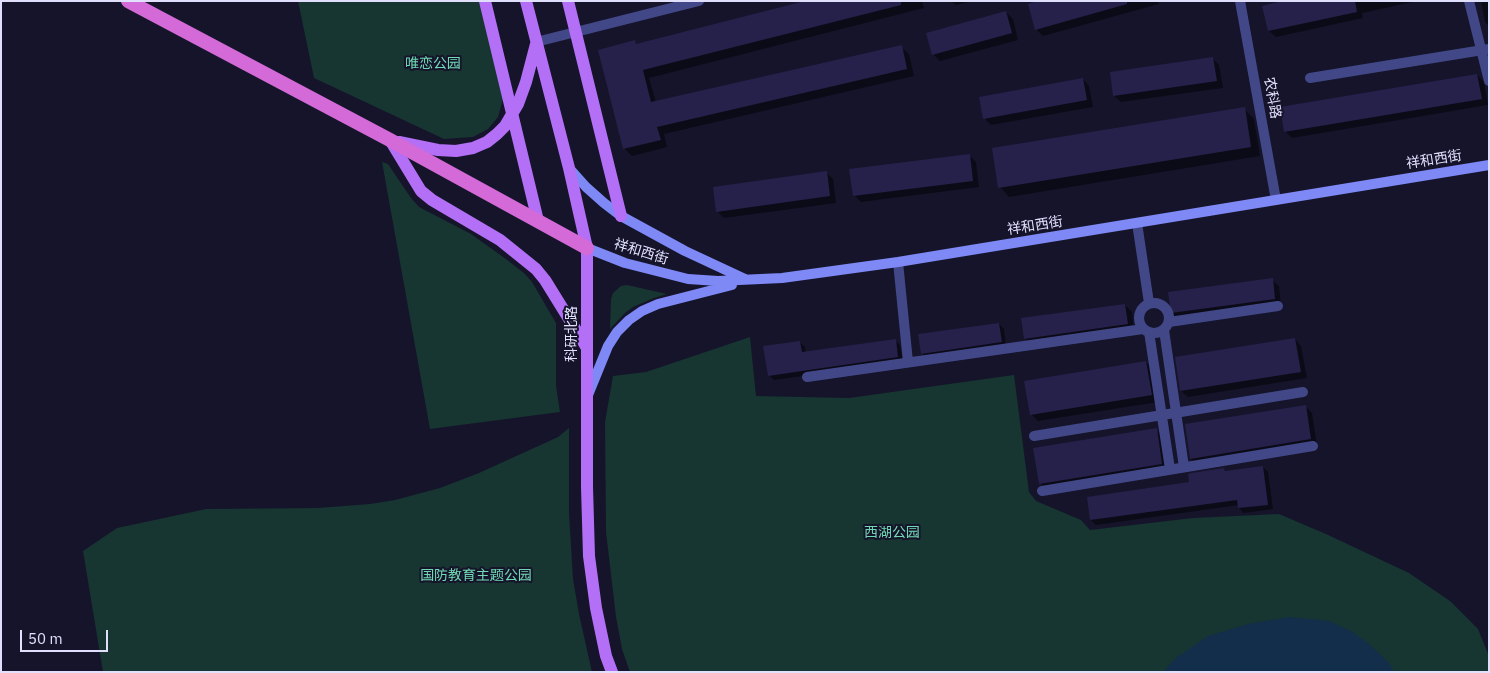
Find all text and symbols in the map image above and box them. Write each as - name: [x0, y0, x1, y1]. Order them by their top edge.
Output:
- park label: 唯恋公园: [405, 56, 461, 72]
- street label: 农科路: [1260, 76, 1284, 120]
- street label: 祥和西街: [1405, 147, 1463, 173]
- street label: 祥和西街: [1006, 213, 1064, 239]
- street label: 祥和西街: [612, 236, 670, 268]
- street label: 科研北路: [564, 306, 580, 362]
- park label: 西湖公园: [864, 525, 920, 541]
- park label: 国防教育主题公园: [420, 568, 532, 584]
- scale bar: [22, 620, 110, 652]
- text: 50 m: [28, 629, 63, 648]

